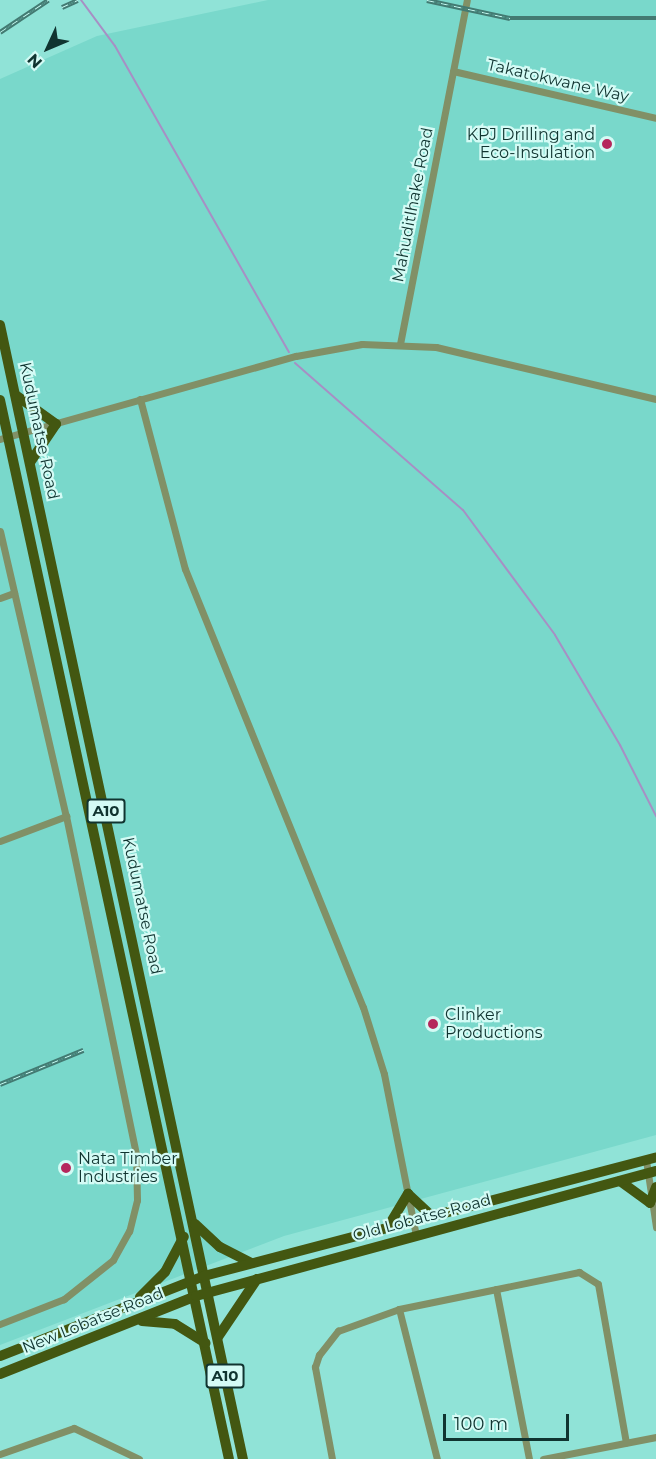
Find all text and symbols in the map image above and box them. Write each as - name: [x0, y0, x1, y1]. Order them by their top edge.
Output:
- north arrow: [18, 18, 78, 78]
- text: N: [23, 50, 46, 72]
- street label: Takatokwane Way: [485, 55, 631, 107]
- place label: KPJ Drilling and Eco-Insulation: [467, 125, 595, 163]
- street label: Mahuditlhake Road: [389, 126, 437, 284]
- marker: KPJ Drilling and Eco-Insulation: [600, 137, 614, 151]
- street label: Kudumatse Road: [15, 361, 63, 501]
- road number: A10: [86, 799, 126, 823]
- street label: Kudumatse Road: [118, 836, 166, 976]
- place label: Clinker Productions: [445, 1005, 543, 1043]
- marker: Clinker Productions: [426, 1017, 440, 1031]
- place label: Nata Timber Industries: [78, 1149, 178, 1187]
- marker: Nata Timber Industries: [59, 1161, 73, 1175]
- street label: Old Lobatse Road: [351, 1190, 493, 1246]
- street label: New Lobatse Road: [20, 1284, 166, 1358]
- road number: A10: [206, 1364, 244, 1388]
- scale bar: [446, 1402, 572, 1440]
- text: 100 m: [454, 1413, 508, 1435]

